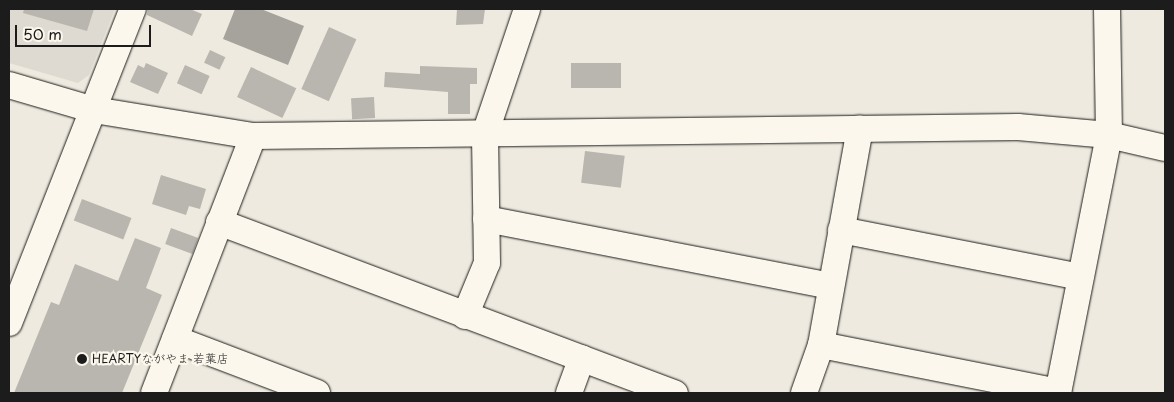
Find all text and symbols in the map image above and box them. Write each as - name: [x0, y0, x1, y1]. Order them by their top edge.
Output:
- scale bar: [18, 15, 154, 47]
- text: 50 m: [23, 22, 62, 45]
- place label: HEARTYながやま 若葉店: [92, 352, 229, 366]
- marker: HEARTYながやま 若葉店: [76, 353, 88, 365]

